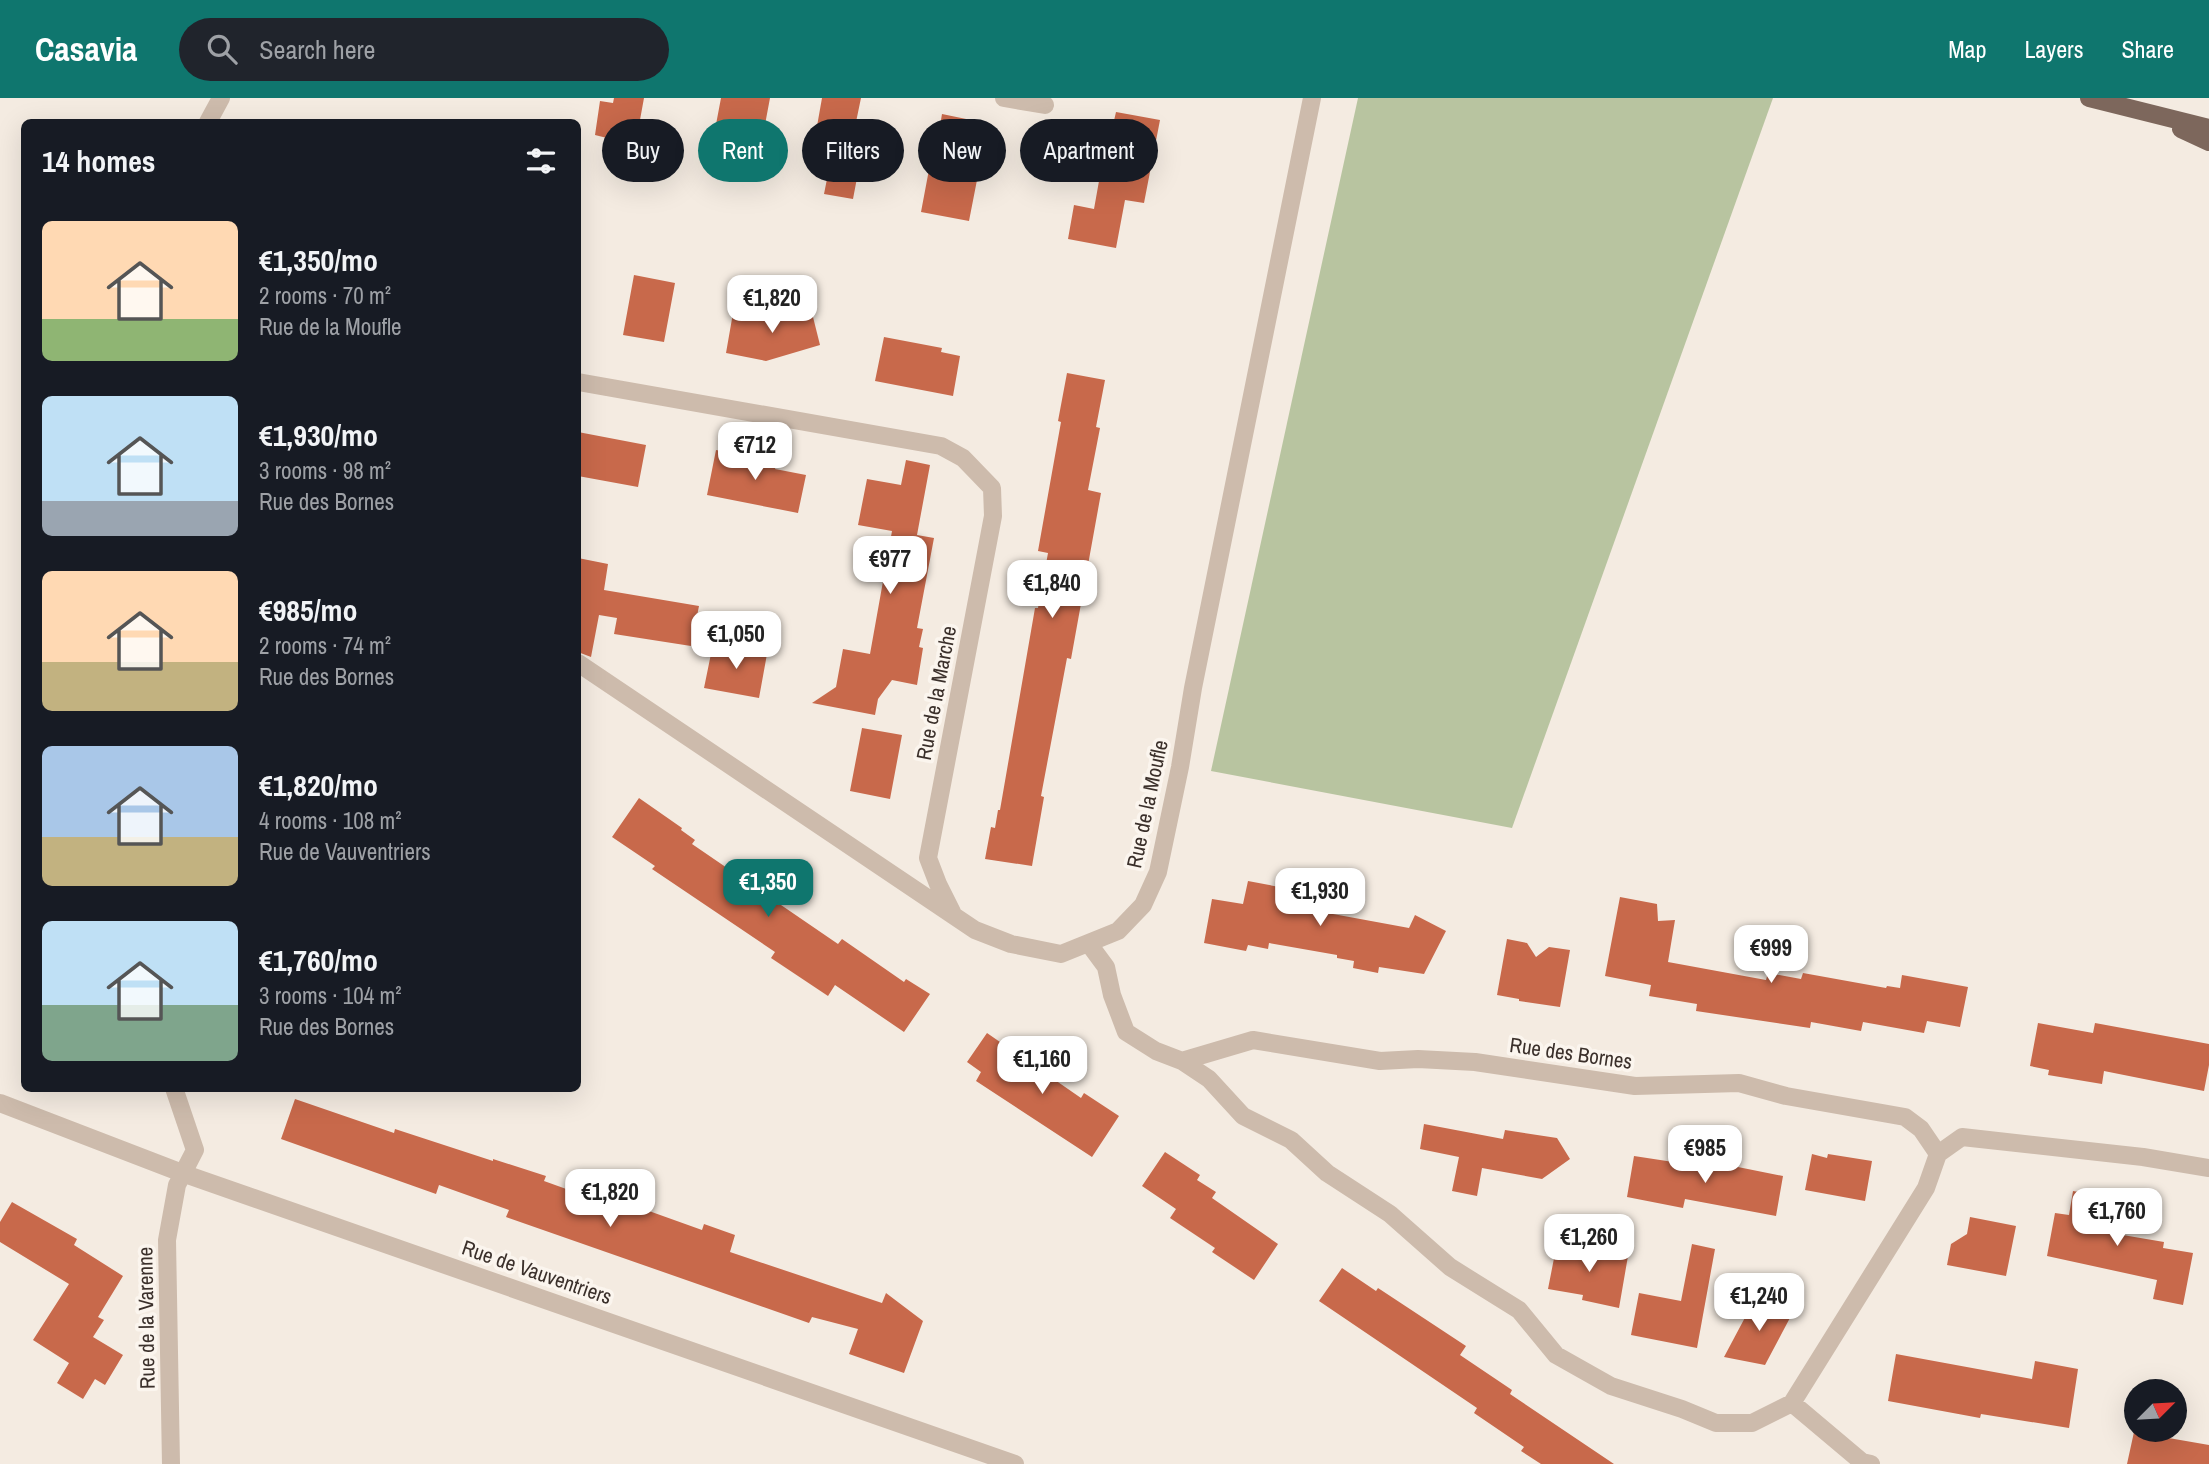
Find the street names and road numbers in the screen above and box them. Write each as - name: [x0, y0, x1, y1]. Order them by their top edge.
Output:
- street label: Rue de la Marche: [909, 624, 963, 762]
- street label: Rue de la Moufle: [1119, 737, 1175, 871]
- street label: Rue des Bornes: [1508, 1030, 1634, 1076]
- street label: Rue de Vauventriers: [458, 1233, 616, 1311]
- street label: Rue de la Varenne: [130, 1247, 162, 1389]

